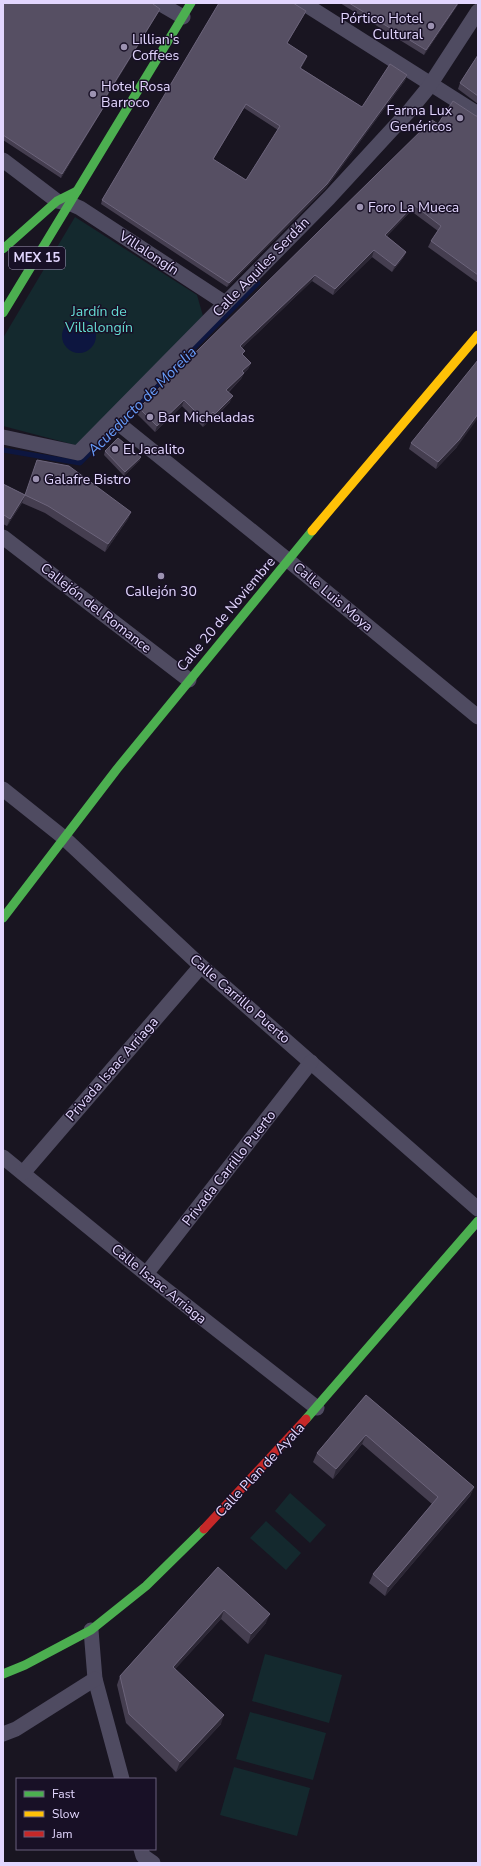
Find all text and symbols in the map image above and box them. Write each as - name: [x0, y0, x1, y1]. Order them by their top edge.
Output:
- place label: Pórtico Hotel Cultural: [341, 9, 424, 44]
- marker: Pórtico Hotel Cultural: [426, 21, 436, 31]
- place label: Lillian's Coffees: [132, 30, 180, 65]
- marker: Lillian's Coffees: [119, 42, 129, 52]
- place label: Hotel Rosa Barroco: [101, 77, 171, 112]
- marker: Hotel Rosa Barroco: [88, 89, 98, 99]
- place label: Farma Lux Genéricos: [387, 101, 453, 136]
- marker: Farma Lux Genéricos: [455, 113, 465, 123]
- place label: Foro La Mueca: [368, 198, 459, 217]
- marker: Foro La Mueca: [355, 202, 365, 212]
- street label: Calle Aquiles Serdán: [208, 213, 314, 321]
- street label: Villalongín: [115, 226, 183, 279]
- road number: MEX 15: [9, 247, 65, 269]
- park label: Jardín de Villalongín: [64, 302, 133, 337]
- water label: Acueducto de Morelia: [82, 342, 201, 461]
- place label: Bar Micheladas: [158, 408, 255, 427]
- marker: Bar Micheladas: [145, 412, 155, 422]
- place label: El Jacalito: [123, 440, 185, 459]
- marker: El Jacalito: [110, 444, 120, 454]
- place label: Galafre Bistro: [44, 470, 131, 489]
- marker: Galafre Bistro: [31, 474, 41, 484]
- street label: Calle 20 de Noviembre: [172, 553, 280, 675]
- street label: Calle Luis Moya: [289, 558, 377, 636]
- street label: Callejón del Romance: [36, 559, 156, 657]
- marker: Callejón 30: [156, 571, 166, 581]
- place label: Callejón 30: [125, 582, 197, 601]
- street label: Calle Carrillo Puerto: [186, 950, 294, 1048]
- street label: Privada Isaac Arriaga: [61, 1013, 163, 1125]
- street label: Privada Carrillo Puerto: [178, 1106, 280, 1230]
- street label: Calle Isaac Arriaga: [107, 1240, 211, 1328]
- street label: Calle Plan de Ayala: [211, 1419, 309, 1521]
- legend: [16, 1778, 156, 1850]
- text: Fast: [52, 1786, 75, 1802]
- text: Slow: [52, 1806, 80, 1822]
- text: Jam: [51, 1826, 73, 1842]

